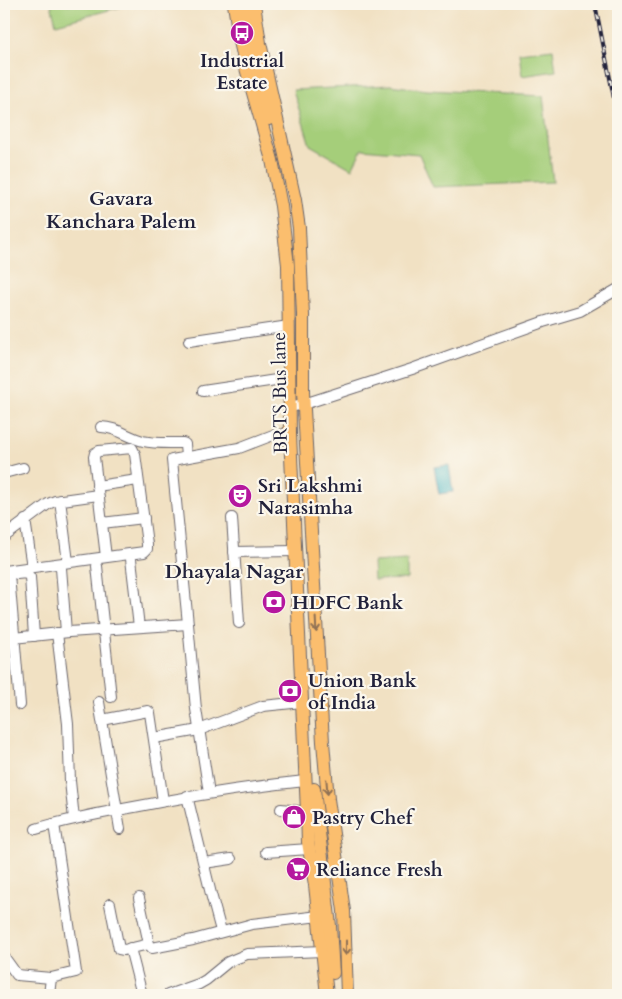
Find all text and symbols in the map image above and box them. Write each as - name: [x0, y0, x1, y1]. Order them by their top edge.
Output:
- bus stop icon: Industrial Estate: [229, 20, 255, 46]
- place label: Industrial Estate: [200, 48, 284, 96]
- district label: Gavara Kanchara Palem: [46, 185, 197, 235]
- street label: BRTS Bus lane: [266, 332, 294, 454]
- place label: Sri Lakshmi Narasimha: [258, 473, 363, 521]
- theatre icon: Sri Lakshmi Narasimha: [227, 483, 253, 509]
- district label: Dhayala Nagar: [165, 558, 304, 585]
- bank icon: HDFC Bank: [261, 589, 287, 615]
- place label: HDFC Bank: [292, 590, 403, 616]
- one-way arrow: [312, 617, 321, 633]
- place label: Union Bank of India: [308, 668, 417, 716]
- bank icon: Union Bank of India: [277, 678, 303, 704]
- one-way arrow: [322, 779, 332, 795]
- shop icon: Pastry Chef: [281, 804, 307, 830]
- place label: Pastry Chef: [312, 805, 416, 831]
- supermarket icon: Reliance Fresh: [285, 856, 311, 882]
- place label: Reliance Fresh: [316, 857, 443, 883]
- one-way arrow: [341, 940, 351, 956]

